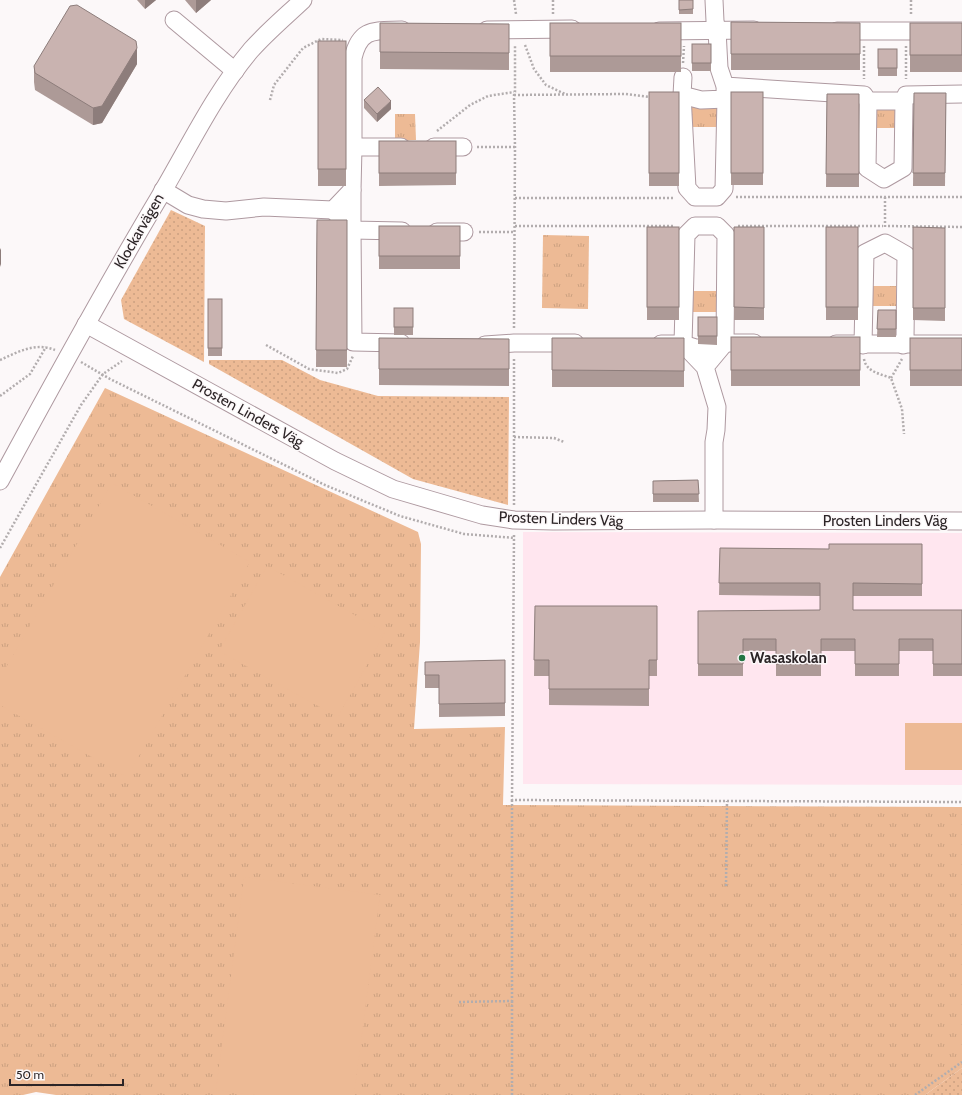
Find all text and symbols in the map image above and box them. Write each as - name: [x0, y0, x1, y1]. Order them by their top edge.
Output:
- street label: Klockarvägen: [110, 190, 168, 272]
- street label: Prosten Linders Väg: [189, 375, 307, 451]
- street label: Prosten Linders Väg: [498, 508, 624, 530]
- street label: Prosten Linders Väg: [823, 512, 948, 530]
- place label: Wasaskolan: [750, 649, 827, 667]
- marker: Wasaskolan: [737, 653, 747, 663]
- scale bar: [10, 1061, 123, 1087]
- text: 50 m: [16, 1067, 44, 1082]

